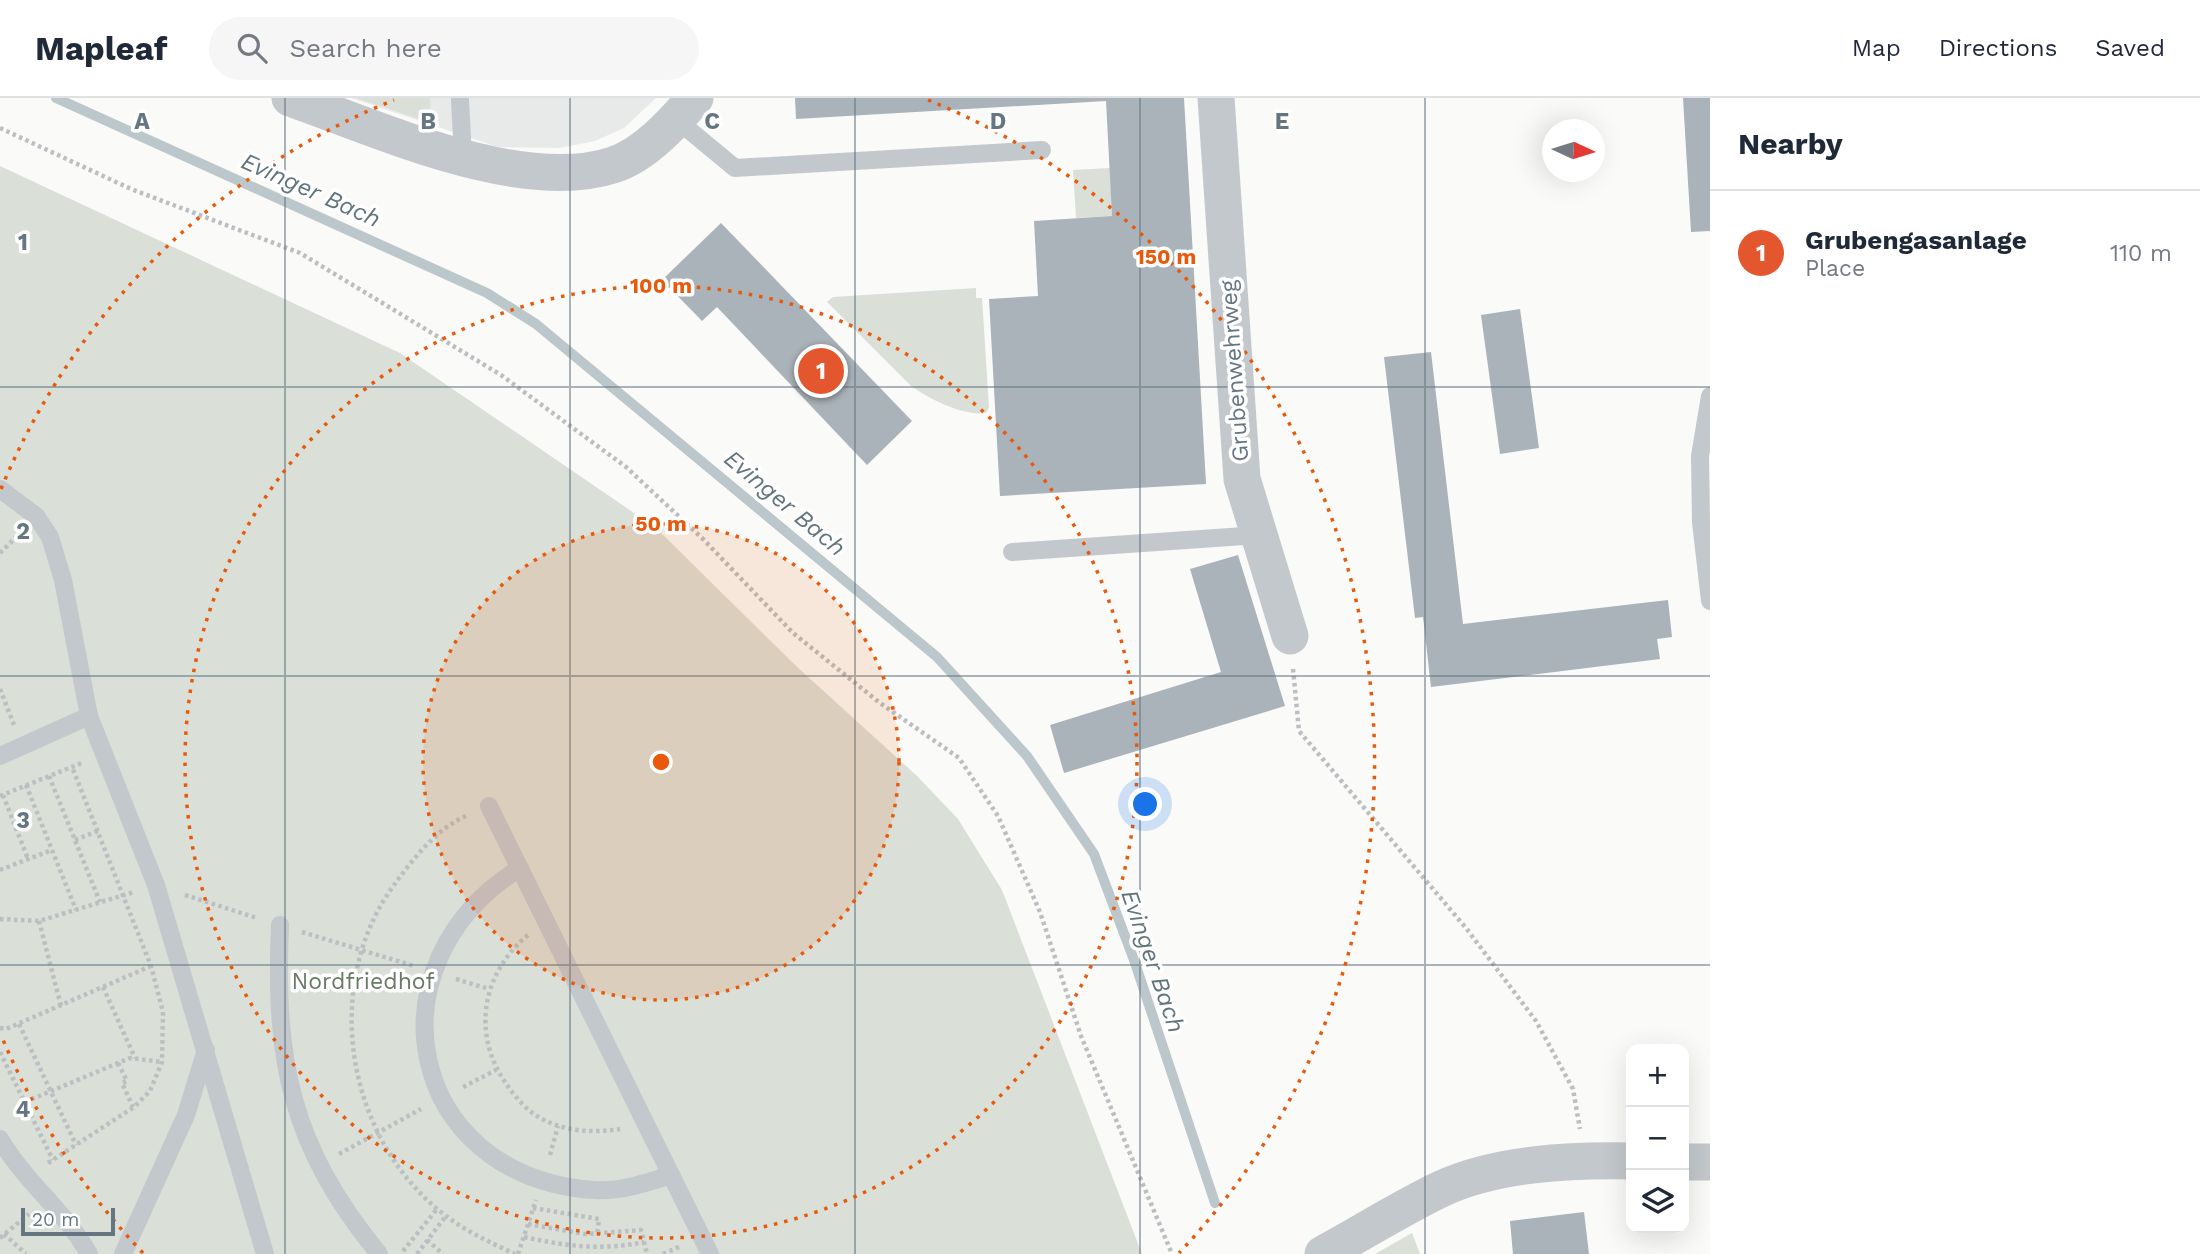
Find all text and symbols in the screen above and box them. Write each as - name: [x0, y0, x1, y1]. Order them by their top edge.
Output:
- search box: [209, 17, 699, 80]
- text: Mapleaf: [35, 29, 167, 68]
- icon: search: [233, 29, 271, 67]
- text: Search here: [289, 33, 442, 63]
- text: Map: [1852, 34, 1901, 62]
- text: Directions: [1939, 34, 2057, 62]
- text: Saved: [2095, 34, 2165, 62]
- text: A: [134, 108, 150, 135]
- text: B: [420, 108, 436, 135]
- text: C: [704, 108, 720, 135]
- text: D: [990, 108, 1006, 135]
- text: E: [1275, 108, 1289, 135]
- north arrow: [1542, 119, 1605, 182]
- text: Nearby: [1738, 126, 1843, 161]
- water label: Evinger Bach: [237, 147, 385, 233]
- text: Grubengasanlage: [1805, 225, 2027, 255]
- text: 1: [18, 229, 28, 256]
- text: 1: [1756, 240, 1766, 267]
- text: 110 m: [2110, 240, 2172, 267]
- text: 150 m: [1136, 244, 1196, 269]
- text: Place: [1805, 255, 1865, 282]
- text: 100 m: [630, 273, 692, 298]
- street label: Grubenwehrweg: [1215, 278, 1254, 463]
- pin: 1: [798, 345, 844, 397]
- water label: Evinger Bach: [719, 444, 851, 562]
- text: 50 m: [635, 511, 687, 536]
- text: 2: [16, 518, 30, 545]
- centre of rings: [649, 750, 673, 774]
- your location: [1128, 787, 1162, 821]
- text: 3: [16, 807, 30, 834]
- water label: Evinger Bach: [1115, 886, 1191, 1036]
- park label: Nordfriedhof: [291, 968, 435, 995]
- map controls: [1626, 1044, 1689, 1233]
- button: +: [1626, 1044, 1689, 1107]
- text: 4: [16, 1096, 31, 1123]
- button: −: [1626, 1107, 1689, 1170]
- button: layers: [1626, 1170, 1689, 1233]
- scale bar: [21, 1205, 116, 1237]
- text: 20 m: [32, 1208, 79, 1231]

